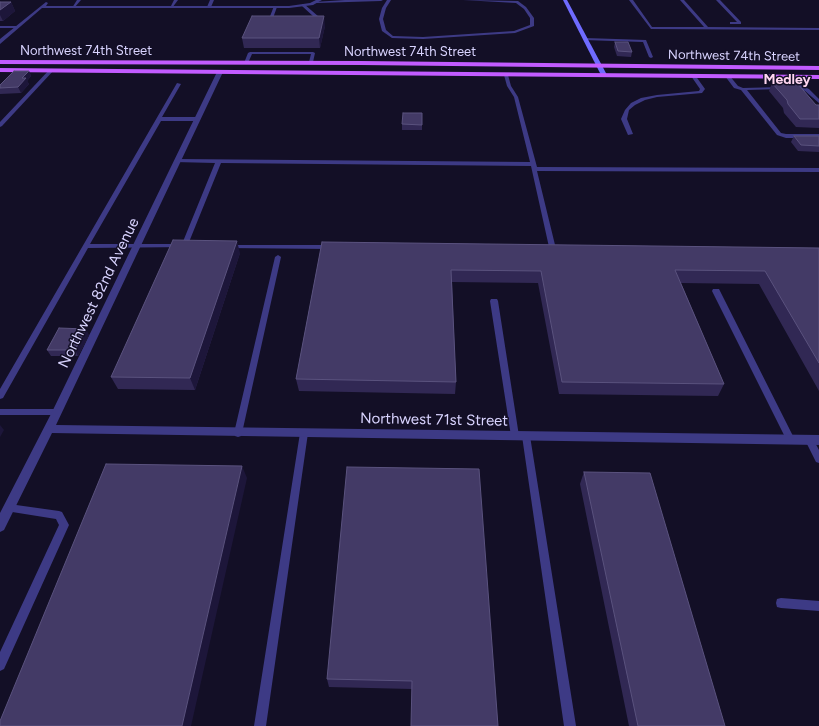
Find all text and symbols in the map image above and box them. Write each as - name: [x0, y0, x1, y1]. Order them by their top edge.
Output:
- street label: Northwest 74th Street: [20, 43, 152, 59]
- street label: Northwest 74th Street: [344, 44, 476, 60]
- street label: Northwest 74th Street: [668, 47, 800, 65]
- district label: Medley: [763, 72, 811, 88]
- street label: Northwest 82nd Avenue: [55, 215, 143, 371]
- street label: Northwest 71st Street: [360, 410, 508, 430]

